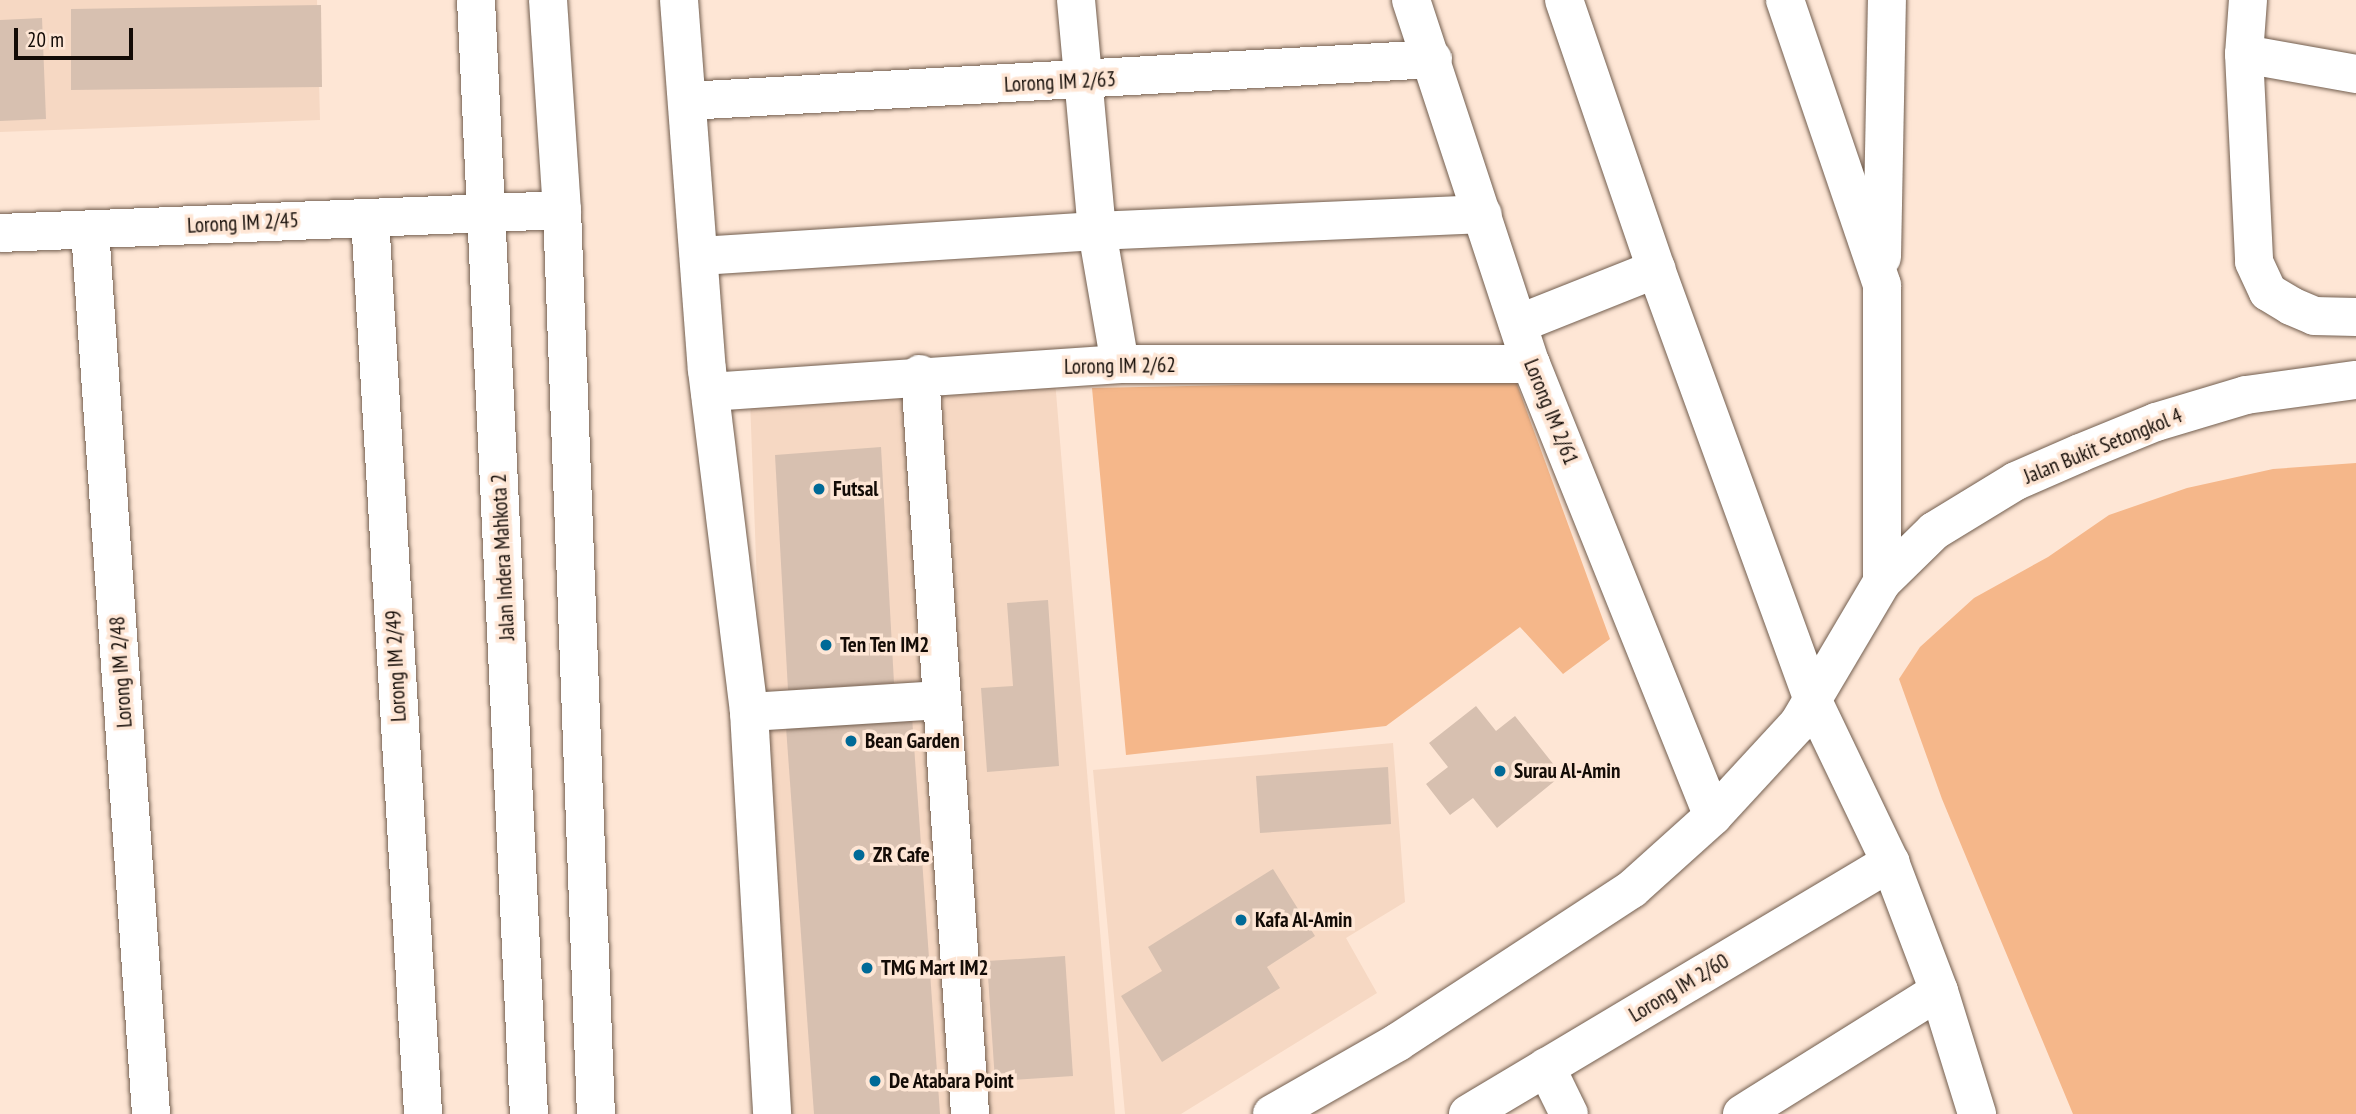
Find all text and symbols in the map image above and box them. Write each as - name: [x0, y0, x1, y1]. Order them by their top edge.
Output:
- scale bar: [18, 14, 136, 58]
- text: 20 m: [27, 26, 64, 53]
- street label: Lorong IM 2/63: [1004, 66, 1116, 98]
- street label: Lorong IM 2/45: [187, 207, 299, 239]
- street label: Lorong IM 2/62: [1064, 352, 1176, 380]
- street label: Lorong IM 2/61: [1518, 355, 1584, 469]
- street label: Jalan Bukit Setongkol 4: [2020, 403, 2186, 489]
- street label: Jalan Indera Mahkota 2: [486, 473, 520, 641]
- place label: Futsal: [833, 476, 878, 502]
- marker: Futsal: [811, 481, 827, 497]
- street label: Lorong IM 2/49: [380, 610, 412, 722]
- street label: Lorong IM 2/48: [105, 615, 137, 729]
- place label: Ten Ten IM2: [840, 632, 930, 658]
- marker: Ten Ten IM2: [818, 637, 834, 653]
- place label: Bean Garden: [865, 728, 960, 754]
- marker: Bean Garden: [843, 733, 859, 749]
- place label: Surau Al-Amin: [1514, 758, 1621, 784]
- marker: Surau Al-Amin: [1492, 763, 1508, 779]
- place label: ZR Cafe: [873, 842, 930, 868]
- marker: ZR Cafe: [851, 847, 867, 863]
- place label: Kafa Al-Amin: [1255, 907, 1353, 933]
- marker: Kafa Al-Amin: [1233, 912, 1249, 928]
- street label: Lorong IM 2/60: [1625, 948, 1733, 1028]
- place label: TMG Mart IM2: [881, 955, 988, 981]
- marker: TMG Mart IM2: [859, 960, 875, 976]
- place label: De Atabara Point: [889, 1068, 1014, 1094]
- marker: De Atabara Point: [867, 1073, 883, 1089]

